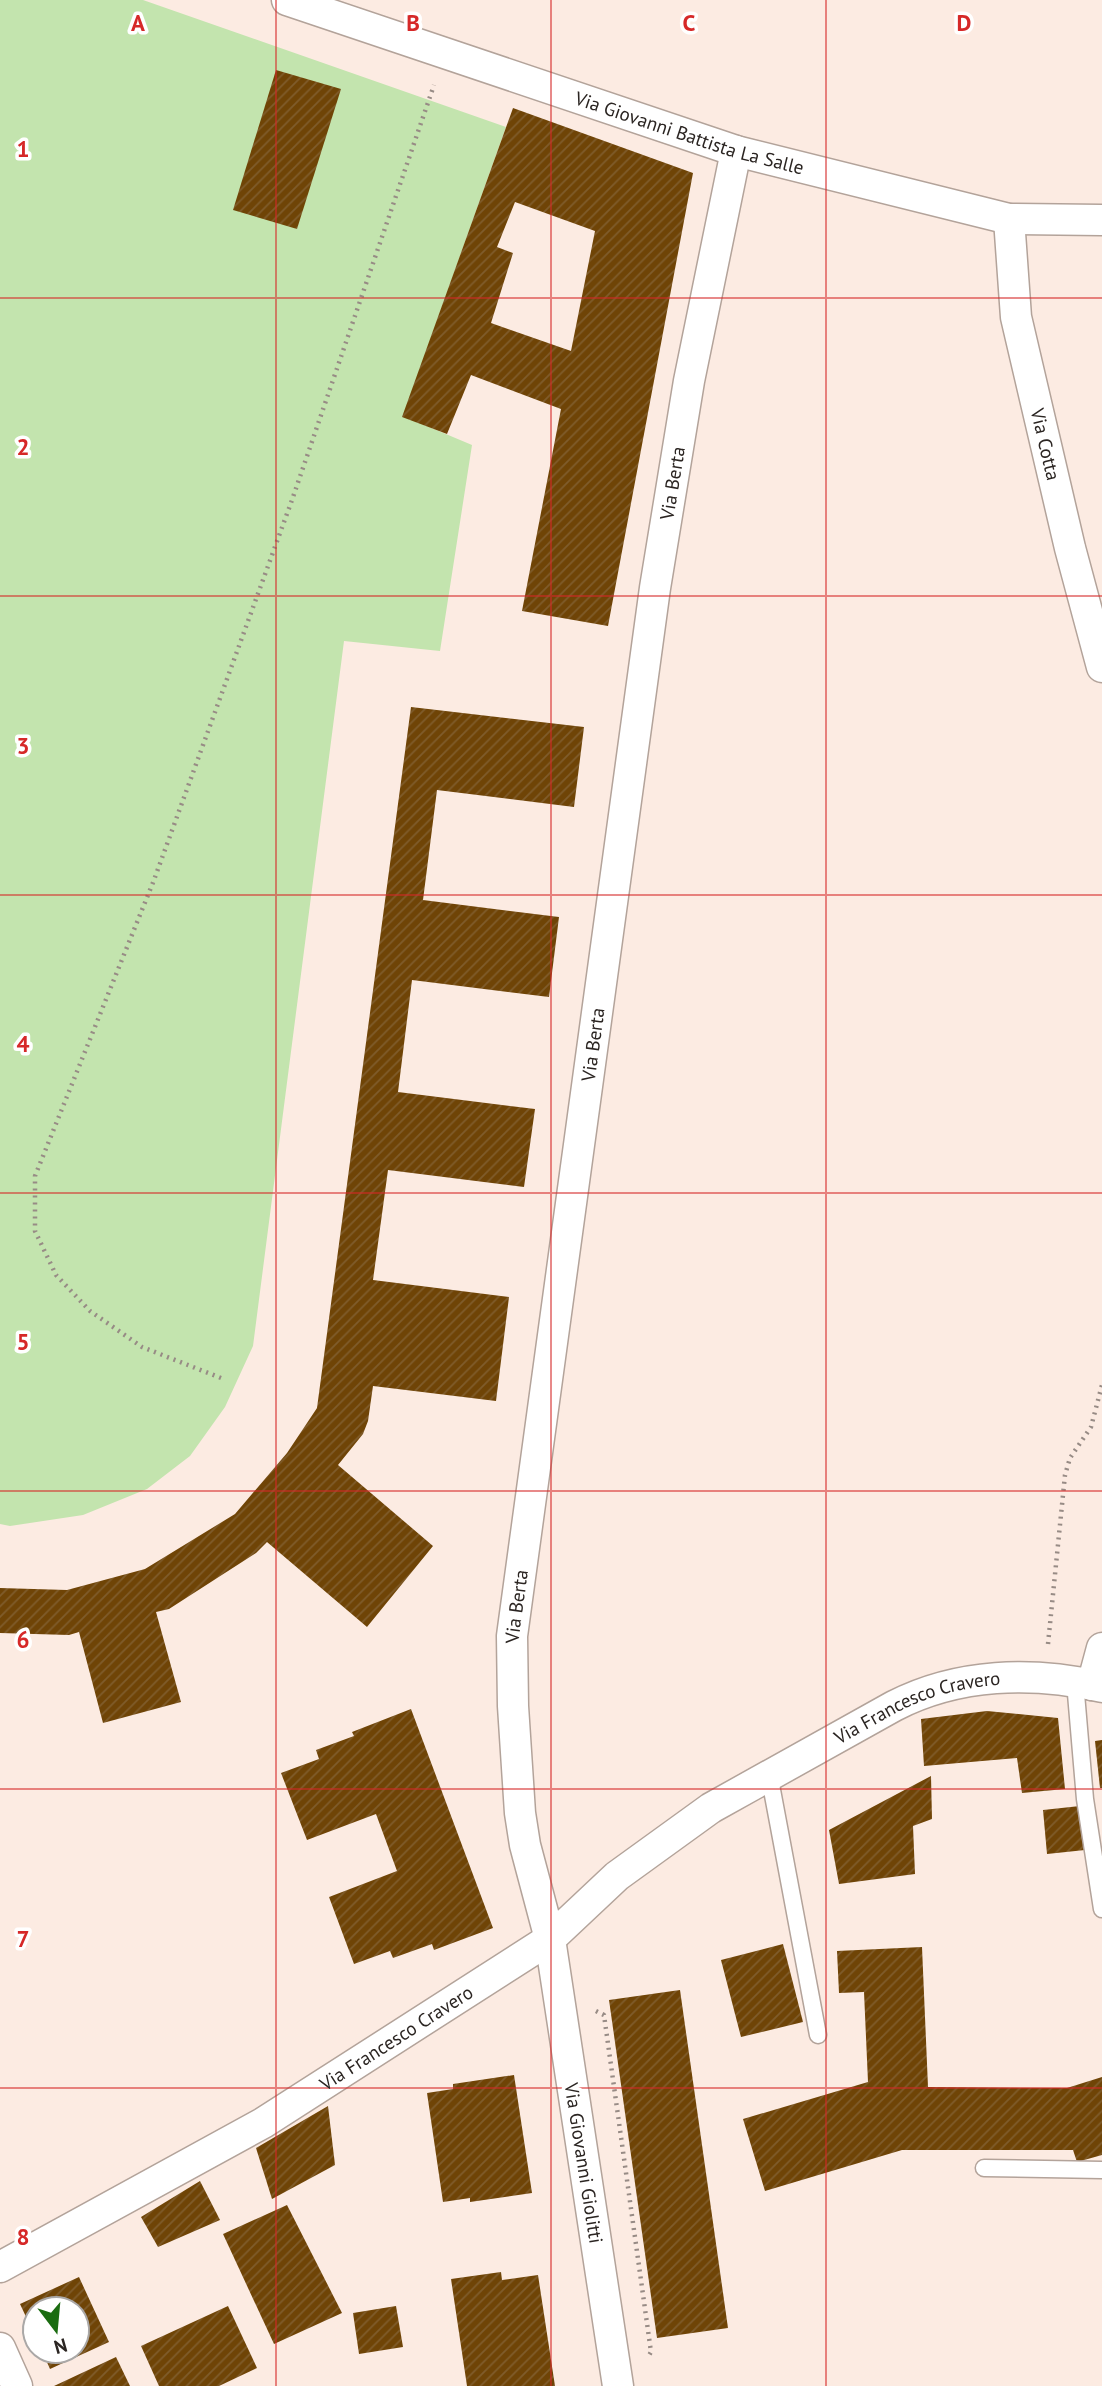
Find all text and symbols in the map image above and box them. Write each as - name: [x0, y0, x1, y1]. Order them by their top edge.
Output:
- text: A: [131, 8, 145, 37]
- text: B: [406, 8, 420, 37]
- text: C: [683, 8, 696, 37]
- text: D: [957, 8, 971, 37]
- street label: Via Giovanni Battista La Salle: [571, 85, 806, 179]
- text: 1: [16, 134, 30, 163]
- street label: Via Cotta: [1026, 405, 1066, 483]
- text: 2: [16, 432, 30, 461]
- street label: Via Berta: [654, 445, 690, 523]
- text: 3: [16, 731, 30, 760]
- street label: Via Berta: [576, 1006, 610, 1084]
- text: 4: [16, 1029, 30, 1058]
- text: 5: [16, 1327, 30, 1356]
- street label: Via Berta: [500, 1568, 533, 1644]
- text: 6: [16, 1625, 30, 1654]
- street label: Via Francesco Cravero: [829, 1666, 1001, 1750]
- text: 7: [16, 1924, 30, 1953]
- street label: Via Francesco Cravero: [314, 1980, 477, 2096]
- street label: Via Giovanni Giolitti: [559, 2080, 609, 2245]
- text: 8: [16, 2222, 30, 2251]
- north arrow: [21, 2295, 91, 2365]
- text: N: [51, 2333, 70, 2360]

